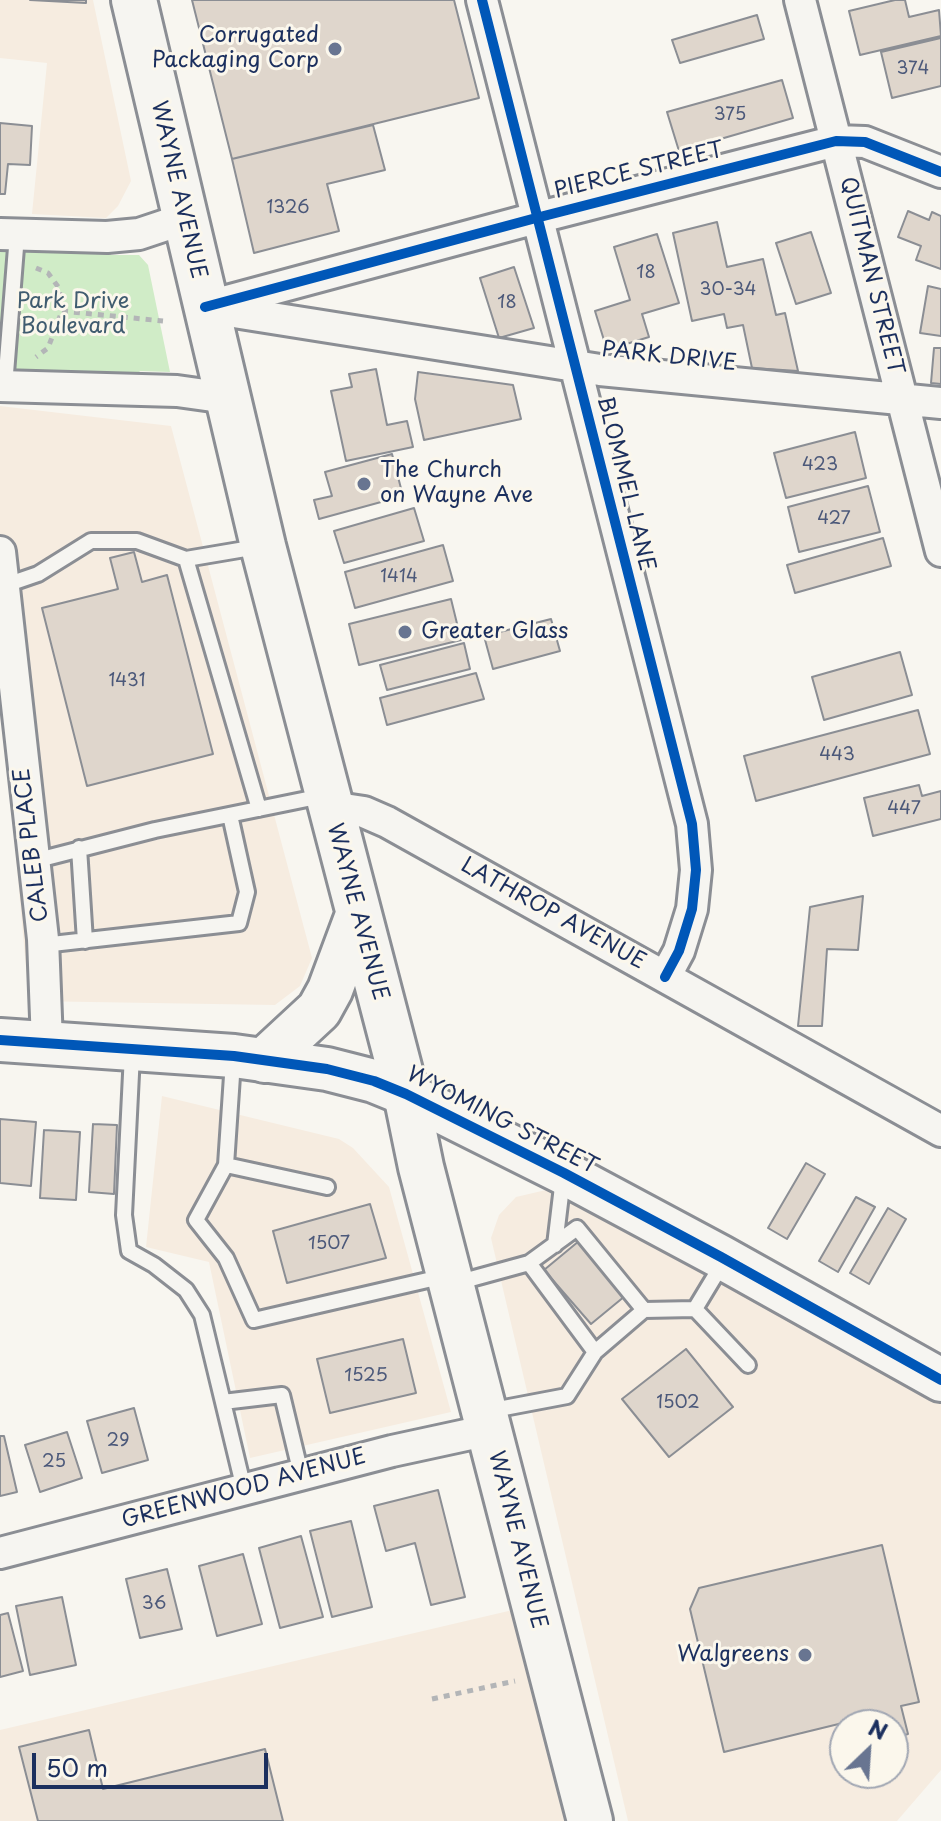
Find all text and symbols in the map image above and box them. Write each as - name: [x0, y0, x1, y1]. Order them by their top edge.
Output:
- place label: Corrugated Packaging Corp: [152, 23, 319, 74]
- marker: Corrugated Packaging Corp: [326, 40, 344, 58]
- house number: 374: [896, 58, 930, 80]
- street label: WAYNE AVENUE: [145, 98, 211, 282]
- house number: 375: [714, 104, 746, 126]
- street label: PIERCE STREET: [551, 137, 727, 205]
- street label: QUITMAN STREET: [834, 174, 908, 378]
- house number: 1326: [267, 197, 309, 219]
- house number: 18: [636, 262, 656, 284]
- house number: 30-34: [699, 279, 757, 301]
- park label: Park Drive Boulevard: [17, 289, 129, 340]
- house number: 18: [497, 292, 517, 314]
- street label: PARK DRIVE: [600, 337, 738, 377]
- street label: BLOMMEL LANE: [590, 394, 660, 574]
- house number: 423: [802, 454, 838, 476]
- place label: The Church on Wayne Ave: [380, 458, 533, 510]
- marker: The Church on Wayne Ave: [355, 475, 373, 493]
- house number: 427: [817, 508, 851, 530]
- house number: 1414: [380, 566, 418, 588]
- place label: Greater Glass: [421, 619, 568, 645]
- marker: Greater Glass: [396, 623, 414, 641]
- house number: 1431: [109, 670, 145, 692]
- house number: 443: [819, 744, 855, 766]
- street label: CALEB PLACE: [9, 766, 55, 924]
- house number: 447: [887, 798, 921, 820]
- street label: WAYNE AVENUE: [321, 821, 393, 1003]
- street label: LATHROP AVENUE: [456, 852, 650, 976]
- street label: WYOMING STREET: [402, 1061, 602, 1181]
- house number: 1507: [308, 1233, 350, 1255]
- house number: 1525: [344, 1365, 388, 1387]
- house number: 1502: [656, 1392, 700, 1414]
- house number: 29: [107, 1430, 129, 1452]
- street label: GREENWOOD AVENUE: [119, 1444, 369, 1534]
- street label: WAYNE AVENUE: [482, 1448, 552, 1632]
- house number: 25: [42, 1451, 66, 1473]
- house number: 36: [142, 1593, 166, 1615]
- place label: Walgreens: [677, 1642, 789, 1668]
- marker: Walgreens: [796, 1646, 814, 1664]
- north arrow: [829, 1709, 909, 1789]
- text: N: [864, 1710, 893, 1747]
- scale bar: [36, 1737, 272, 1787]
- text: 50 m: [46, 1749, 108, 1785]

